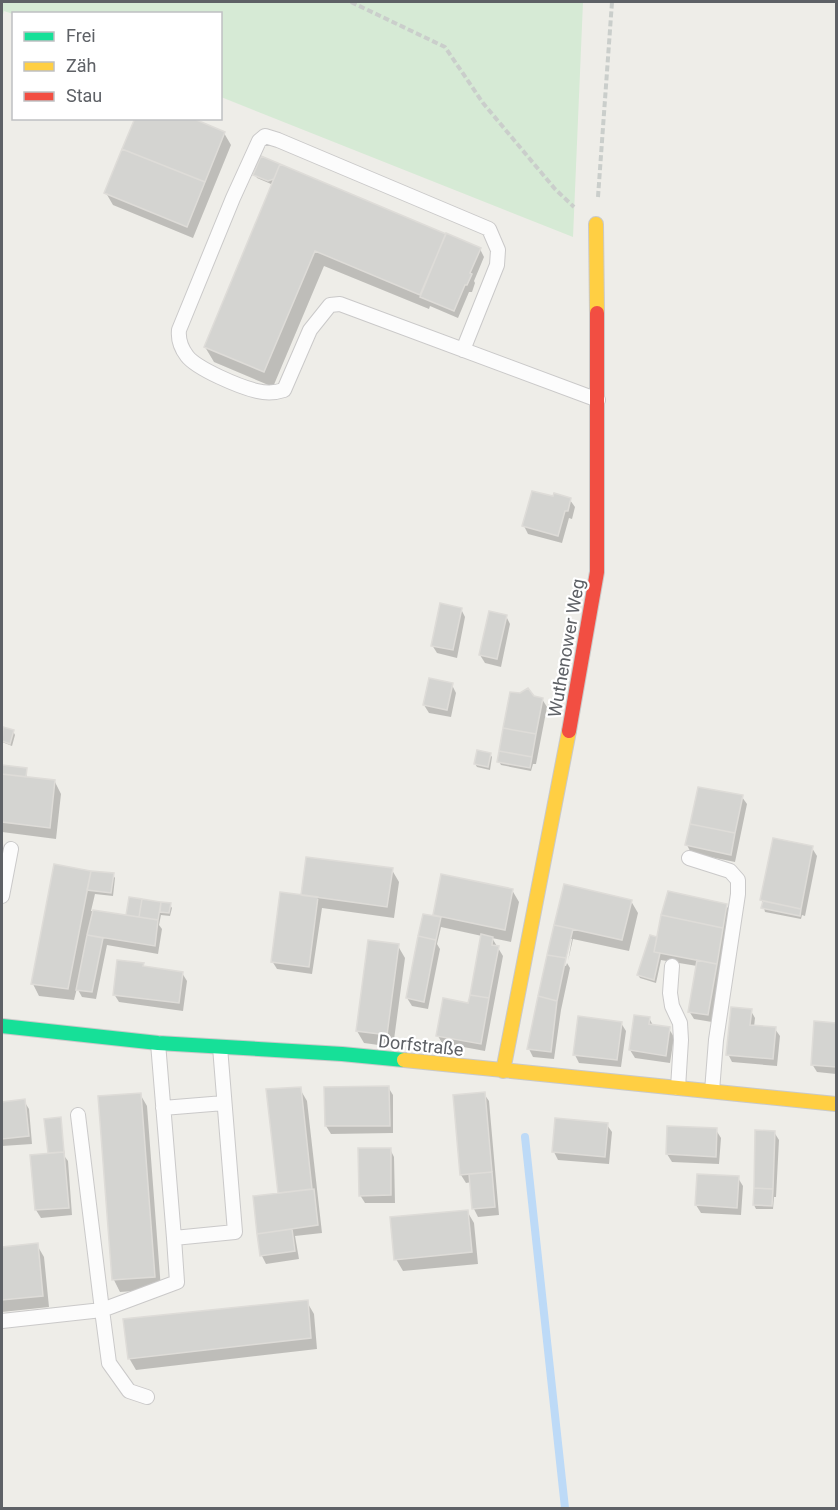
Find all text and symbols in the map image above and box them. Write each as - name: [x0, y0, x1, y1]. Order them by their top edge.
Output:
- legend: [12, 12, 222, 120]
- text: Frei: [66, 25, 96, 46]
- text: Zäh: [66, 55, 97, 76]
- text: Stau: [66, 85, 102, 106]
- street label: Wuthenower Weg: [543, 577, 589, 719]
- street label: Dorfstraße: [377, 1030, 465, 1060]

